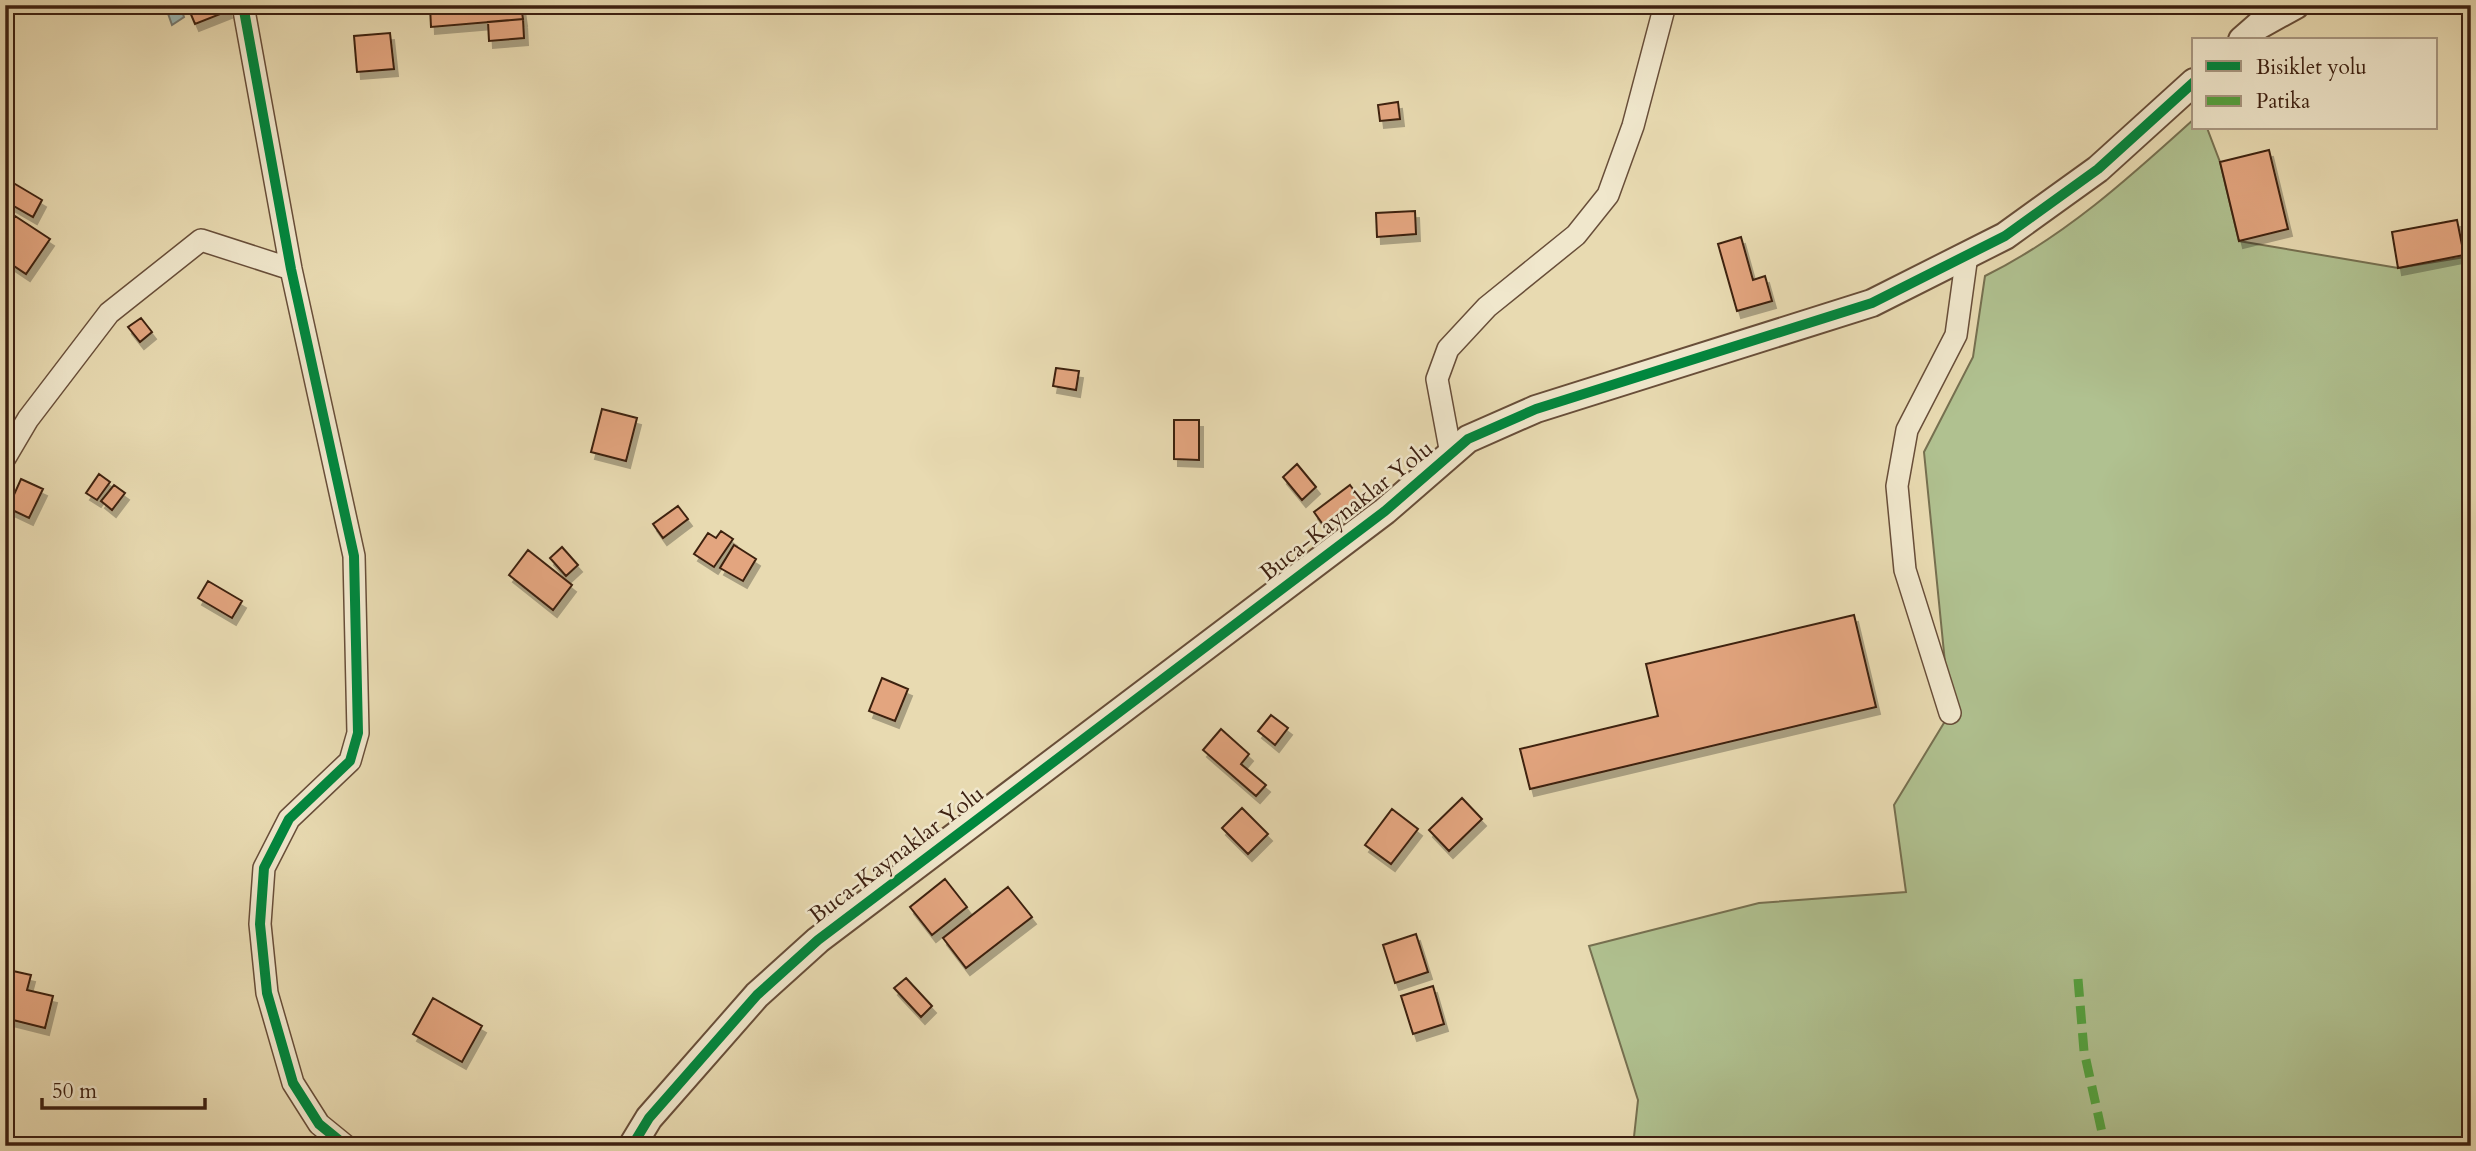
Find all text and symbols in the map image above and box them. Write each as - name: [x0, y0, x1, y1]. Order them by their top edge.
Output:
- legend: [2192, 38, 2438, 130]
- text: Bisiklet yolu: [2256, 53, 2367, 82]
- text: Patika: [2256, 87, 2310, 116]
- street label: Buca-Kaynaklar Yolu: [1253, 433, 1439, 588]
- street label: Buca-Kaynaklar Yolu: [802, 778, 990, 931]
- scale bar: [42, 1067, 205, 1111]
- text: 50 m: [52, 1077, 97, 1106]

